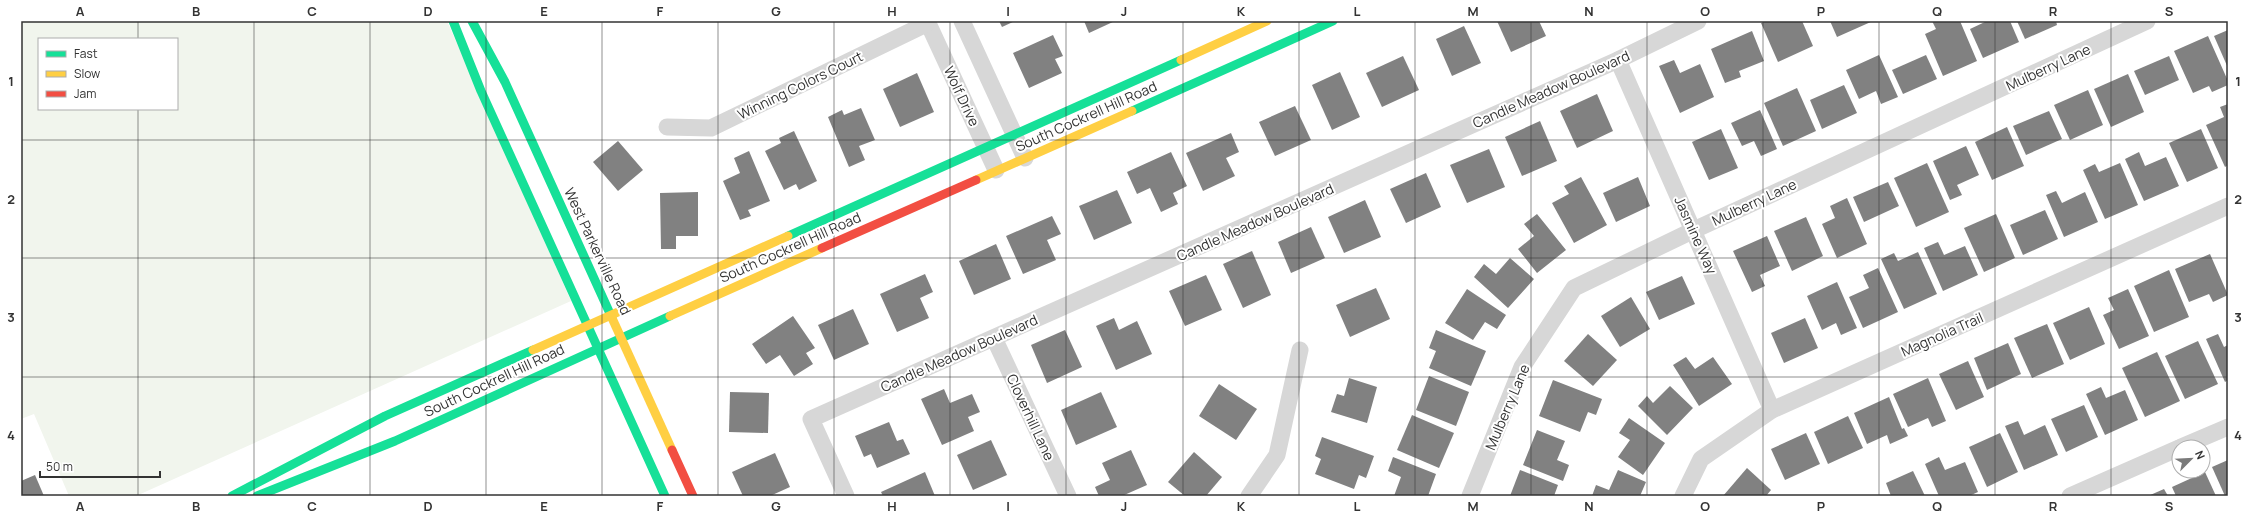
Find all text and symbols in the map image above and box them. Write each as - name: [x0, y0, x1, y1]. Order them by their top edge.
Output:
- text: A: [76, 2, 85, 20]
- text: B: [192, 2, 200, 20]
- text: C: [307, 2, 317, 20]
- text: D: [423, 2, 433, 20]
- text: E: [540, 2, 548, 20]
- text: F: [657, 2, 664, 20]
- text: G: [771, 2, 781, 20]
- text: H: [887, 2, 897, 20]
- text: I: [1006, 2, 1010, 20]
- text: J: [1121, 2, 1127, 20]
- text: K: [1237, 2, 1246, 20]
- text: L: [1354, 2, 1361, 20]
- text: M: [1467, 2, 1479, 20]
- text: N: [1584, 2, 1594, 20]
- text: O: [1700, 2, 1710, 20]
- text: P: [1817, 2, 1825, 20]
- text: Q: [1932, 2, 1942, 20]
- text: R: [2049, 2, 2058, 20]
- text: S: [2165, 2, 2174, 20]
- legend: [38, 38, 178, 110]
- street label: Mulberry Lane: [2003, 39, 2093, 95]
- text: Fast: [74, 45, 98, 62]
- street label: Winning Colors Court: [734, 46, 866, 124]
- street label: Candle Meadow Boulevard: [1469, 46, 1633, 132]
- street label: Wolf Drive: [940, 63, 984, 129]
- text: Slow: [74, 65, 100, 82]
- text: 1: [8, 72, 14, 90]
- text: 1: [2235, 72, 2241, 90]
- street label: South Cockrell Hill Road: [1012, 76, 1160, 156]
- text: Jam: [74, 85, 96, 102]
- street label: Mulberry Lane: [1709, 174, 1799, 230]
- street label: Candle Meadow Boulevard: [1173, 179, 1337, 265]
- street label: West Parkerville Road: [560, 184, 636, 318]
- text: 2: [7, 190, 15, 208]
- text: 2: [2234, 190, 2242, 208]
- street label: Jasmine Way: [1670, 193, 1722, 277]
- street label: South Cockrell Hill Road: [716, 207, 864, 287]
- street label: Magnolia Trail: [1898, 307, 1986, 361]
- text: 3: [7, 308, 15, 326]
- text: 3: [2234, 308, 2242, 326]
- street label: Candle Meadow Boulevard: [877, 310, 1041, 396]
- street label: South Cockrell Hill Road: [421, 339, 567, 421]
- street label: Mulberry Lane: [1480, 361, 1534, 453]
- street label: Cloverhill Lane: [1003, 371, 1059, 463]
- text: 4: [7, 426, 15, 444]
- text: 4: [2234, 426, 2242, 444]
- north arrow: [2171, 439, 2211, 479]
- text: N: [2192, 448, 2209, 461]
- scale bar: [40, 453, 160, 479]
- text: 50 m: [46, 458, 73, 475]
- text: A: [76, 497, 85, 515]
- text: B: [192, 497, 200, 515]
- text: C: [307, 497, 317, 515]
- text: D: [423, 497, 433, 515]
- text: E: [540, 497, 548, 515]
- text: F: [657, 497, 664, 515]
- text: G: [771, 497, 781, 515]
- text: H: [887, 497, 897, 515]
- text: I: [1006, 497, 1010, 515]
- text: J: [1121, 497, 1127, 515]
- text: K: [1237, 497, 1246, 515]
- text: L: [1354, 497, 1361, 515]
- text: M: [1467, 497, 1479, 515]
- text: N: [1584, 497, 1594, 515]
- text: O: [1700, 497, 1710, 515]
- text: P: [1817, 497, 1825, 515]
- text: Q: [1932, 497, 1942, 515]
- text: R: [2049, 497, 2058, 515]
- text: S: [2165, 497, 2174, 515]

